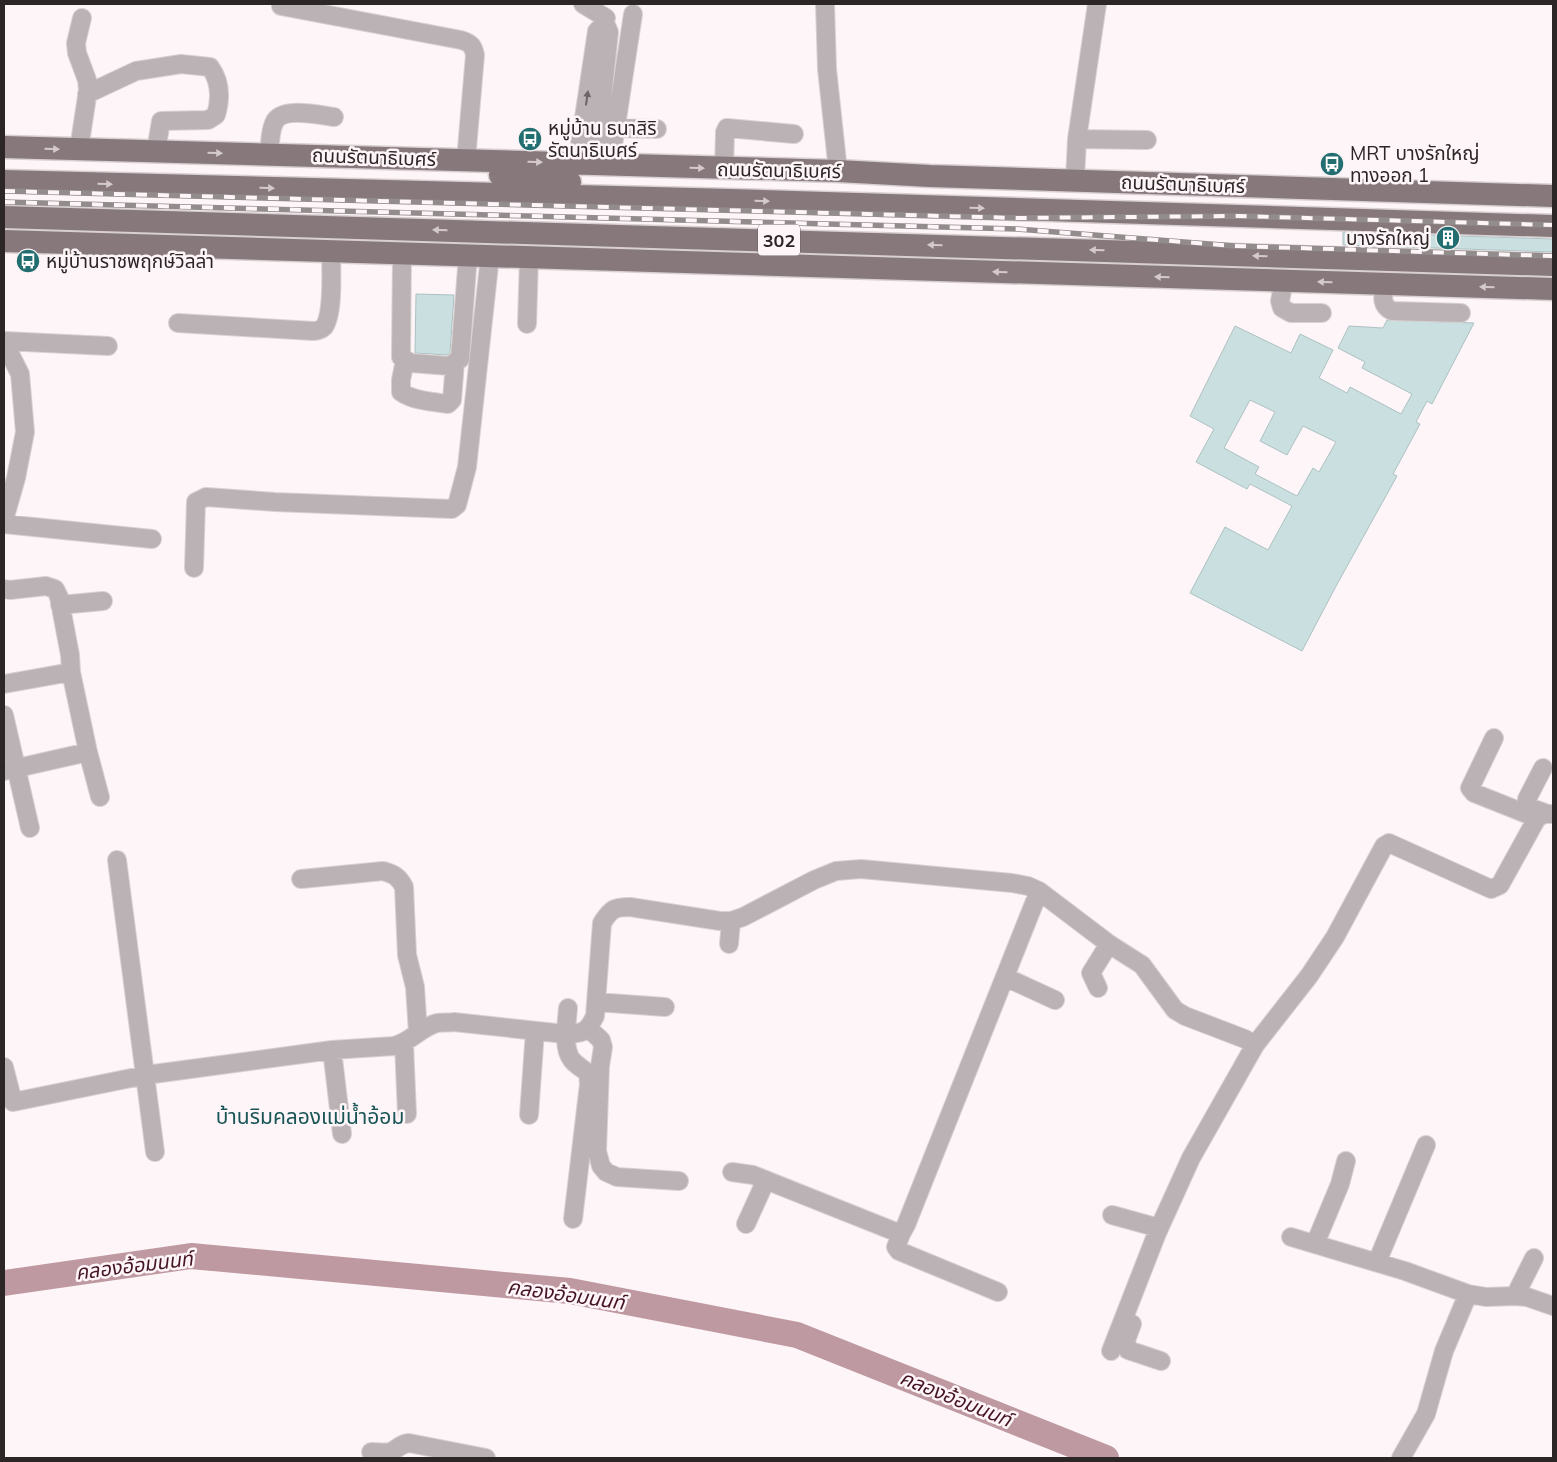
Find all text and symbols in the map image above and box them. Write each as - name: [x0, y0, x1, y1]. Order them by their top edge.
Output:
- one-way arrow: [583, 90, 591, 106]
- place label: หมู่บ้าน ธนาสิริ รัตนาธิเบศร์: [548, 116, 656, 162]
- bus stop icon: หมู่บ้าน ธนาสิริ รัตนาธิเบศร์: [517, 126, 543, 152]
- place label: MRT บางรักใหญ่ ทางออก 1: [1350, 141, 1480, 187]
- street label: ถนนรัตนาธิเบศร์: [312, 143, 437, 171]
- one-way arrow: [45, 145, 61, 153]
- one-way arrow: [207, 149, 223, 157]
- bus stop icon: MRT บางรักใหญ่ ทางออก 1: [1319, 151, 1345, 177]
- street label: ถนนรัตนาธิเบศร์: [717, 157, 842, 183]
- one-way arrow: [527, 159, 543, 167]
- one-way arrow: [689, 164, 705, 172]
- street label: ถนนรัตนาธิเบศร์: [1121, 170, 1246, 198]
- one-way arrow: [97, 180, 113, 188]
- one-way arrow: [260, 184, 276, 192]
- one-way arrow: [754, 197, 770, 205]
- one-way arrow: [969, 204, 985, 212]
- road number: 302: [758, 224, 800, 256]
- building icon: บางรักใหญ่: [1435, 225, 1461, 251]
- one-way arrow: [432, 226, 448, 234]
- place label: บางรักใหญ่: [1346, 226, 1430, 250]
- one-way arrow: [927, 241, 943, 249]
- one-way arrow: [1089, 246, 1105, 254]
- bus stop icon: หมู่บ้านราชพฤกษ์วิลล่า: [15, 248, 41, 274]
- place label: หมู่บ้านราชพฤกษ์วิลล่า: [46, 249, 214, 274]
- one-way arrow: [1251, 251, 1267, 259]
- one-way arrow: [992, 267, 1008, 275]
- one-way arrow: [1154, 272, 1170, 280]
- one-way arrow: [1316, 278, 1332, 286]
- one-way arrow: [1479, 283, 1495, 291]
- district label: บ้านริมคลองแม่น้ำอ้อม: [216, 1102, 404, 1129]
- water label: คลองอ้อมนนท์: [74, 1245, 198, 1285]
- water label: คลองอ้อมนนท์: [506, 1273, 630, 1315]
- water label: คลองอ้อมนนท์: [897, 1364, 1019, 1433]

